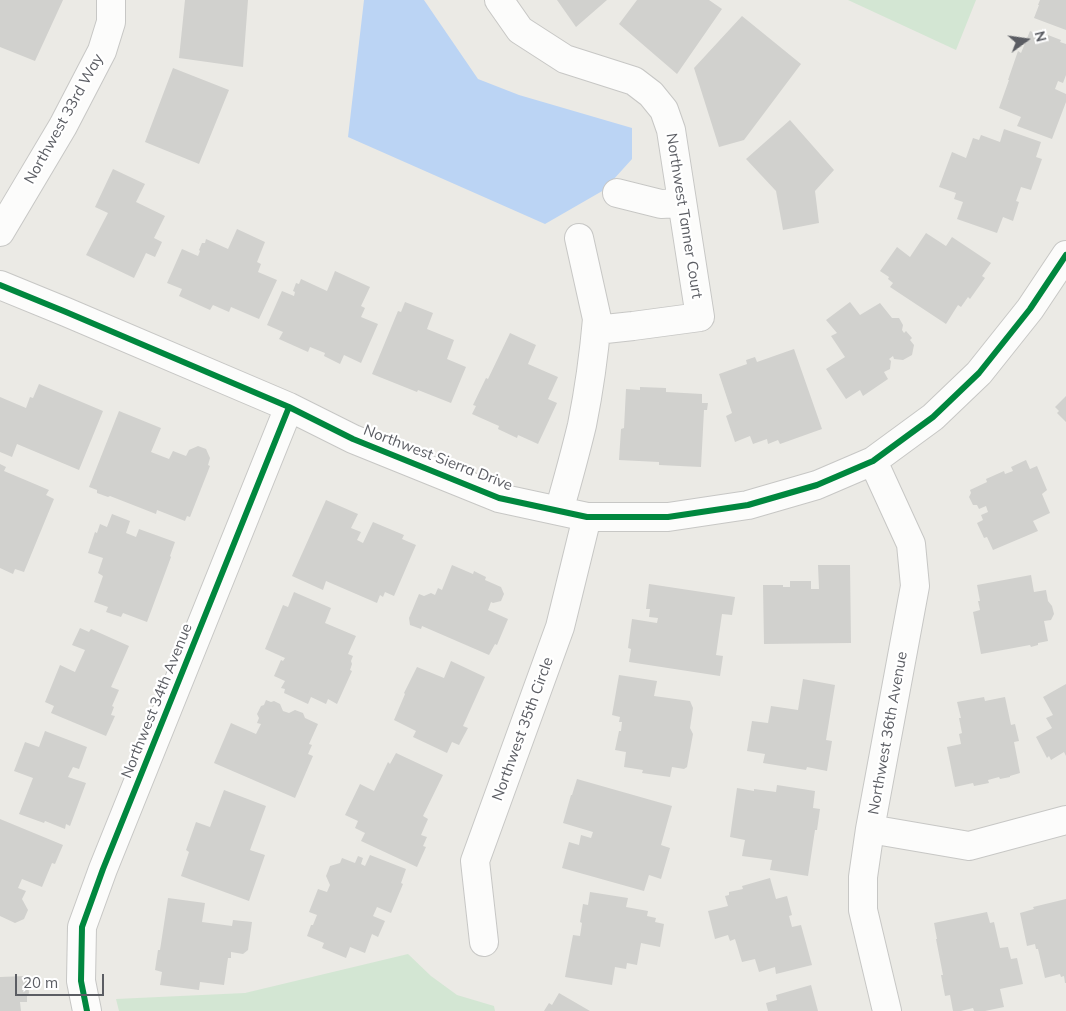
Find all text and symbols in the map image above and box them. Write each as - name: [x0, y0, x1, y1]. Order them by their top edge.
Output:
- north arrow: [1001, 15, 1051, 65]
- text: N: [1031, 29, 1051, 44]
- street label: Northwest 33rd Way: [21, 51, 107, 187]
- street label: Northwest Tanner Court: [662, 132, 706, 300]
- street label: Northwest Sierra Drive: [361, 421, 515, 495]
- street label: Northwest 34th Avenue: [118, 621, 196, 781]
- street label: Northwest 36th Avenue: [865, 650, 911, 816]
- street label: Northwest 35th Circle: [489, 655, 557, 803]
- scale bar: [18, 964, 106, 996]
- text: 20 m: [23, 973, 58, 992]

